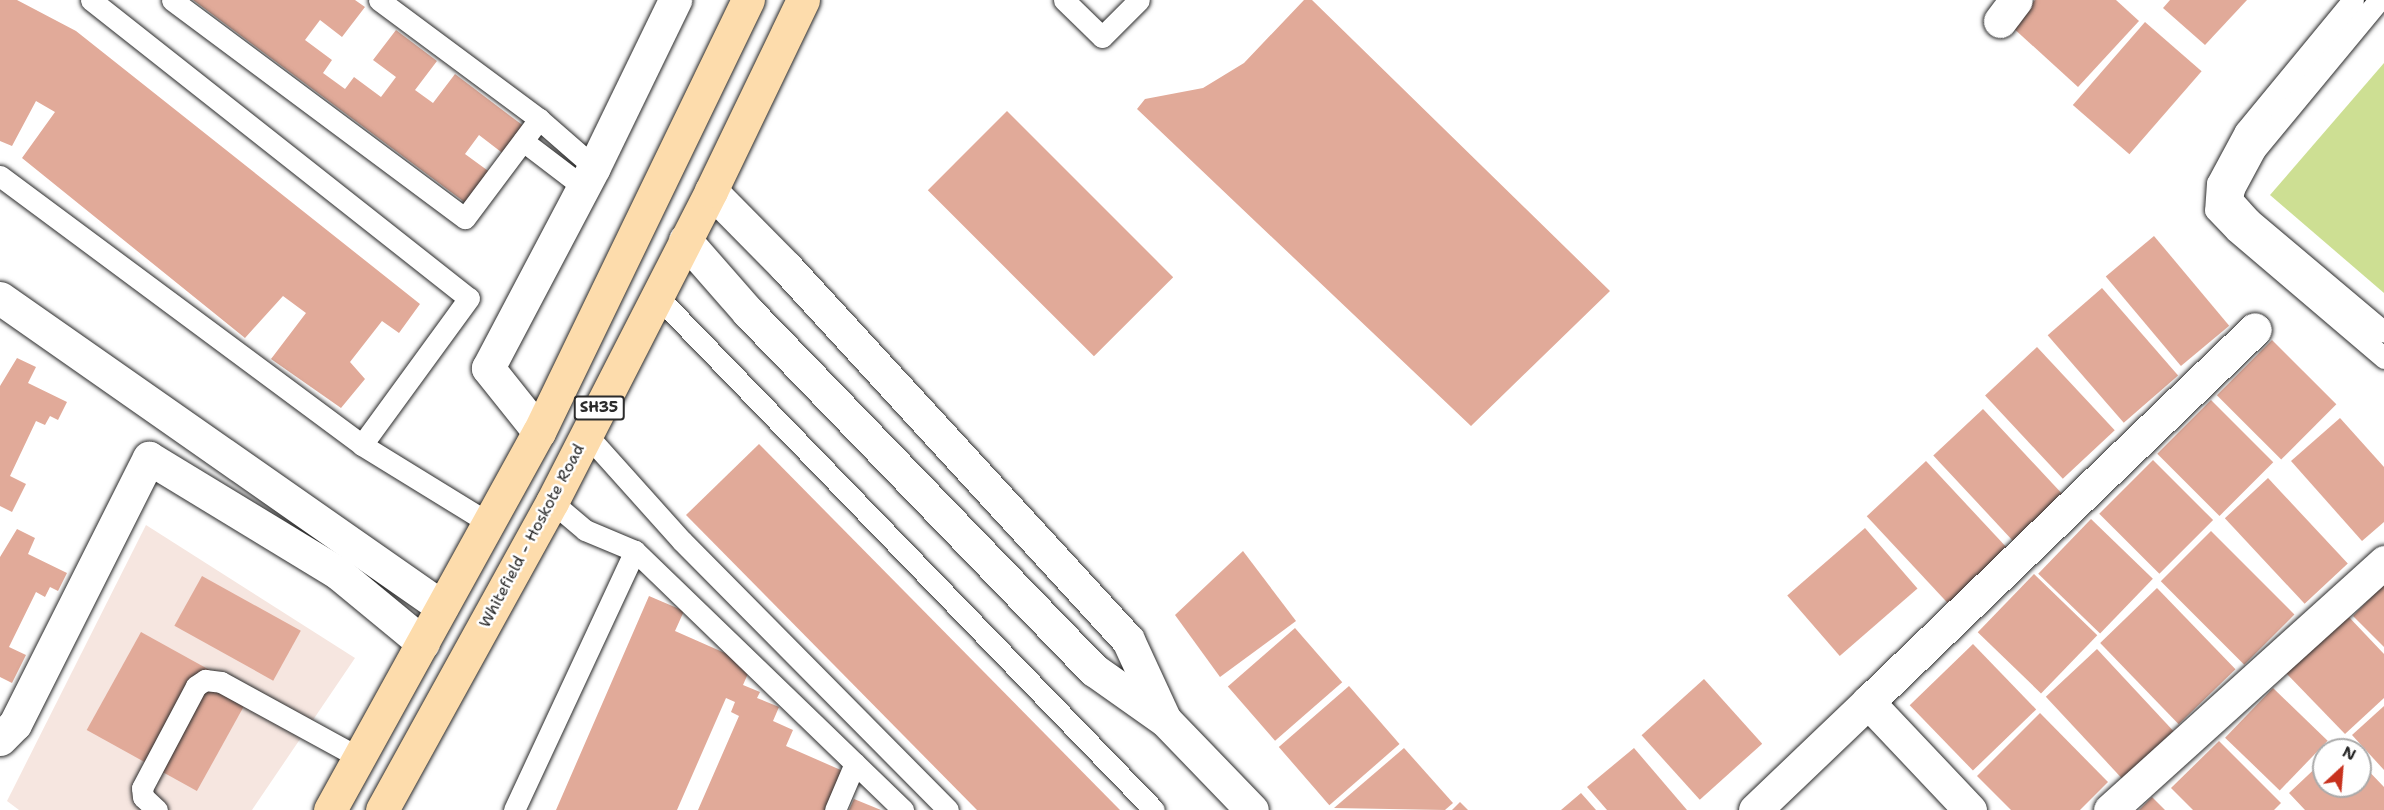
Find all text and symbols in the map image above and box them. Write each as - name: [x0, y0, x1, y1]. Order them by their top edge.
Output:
- road number: SH35: [574, 396, 624, 420]
- street label: Whitefield - Hoskote Road: [475, 441, 589, 631]
- north arrow: [2312, 738, 2372, 798]
- text: N: [2339, 741, 2360, 765]

